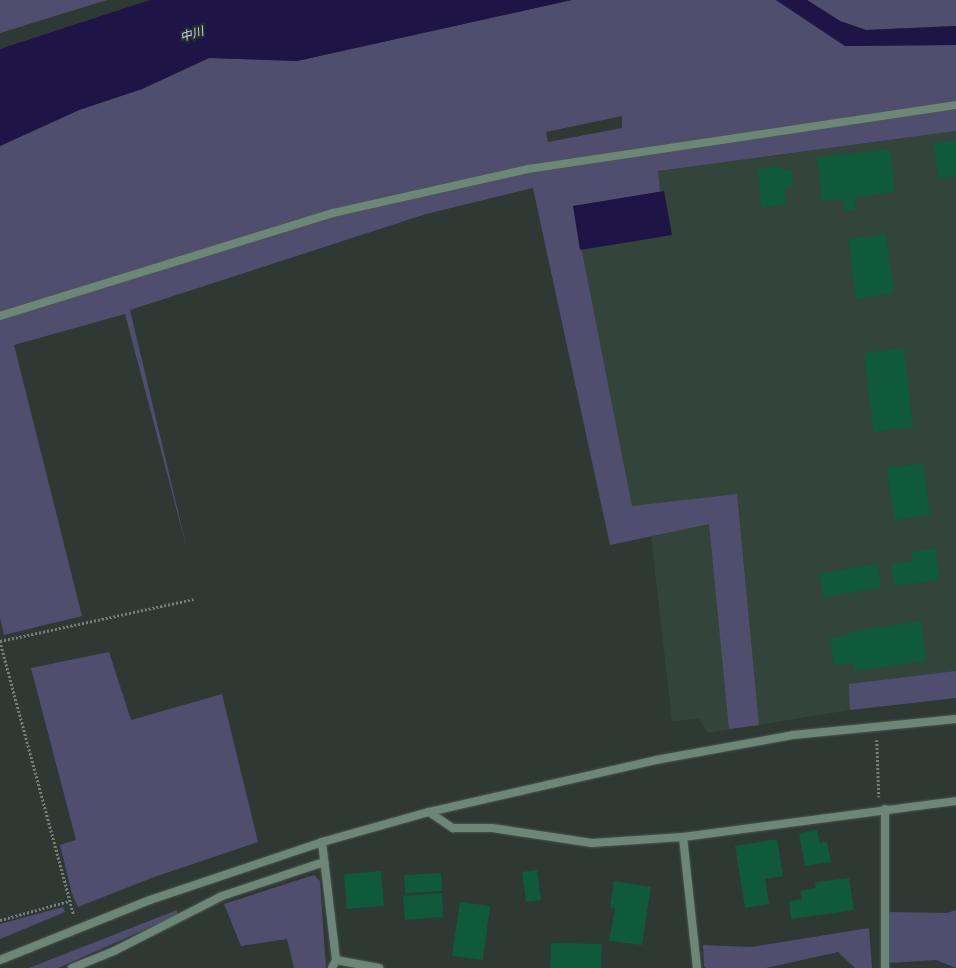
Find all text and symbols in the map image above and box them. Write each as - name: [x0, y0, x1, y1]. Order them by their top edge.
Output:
- water label: 中川: [178, 25, 206, 45]

